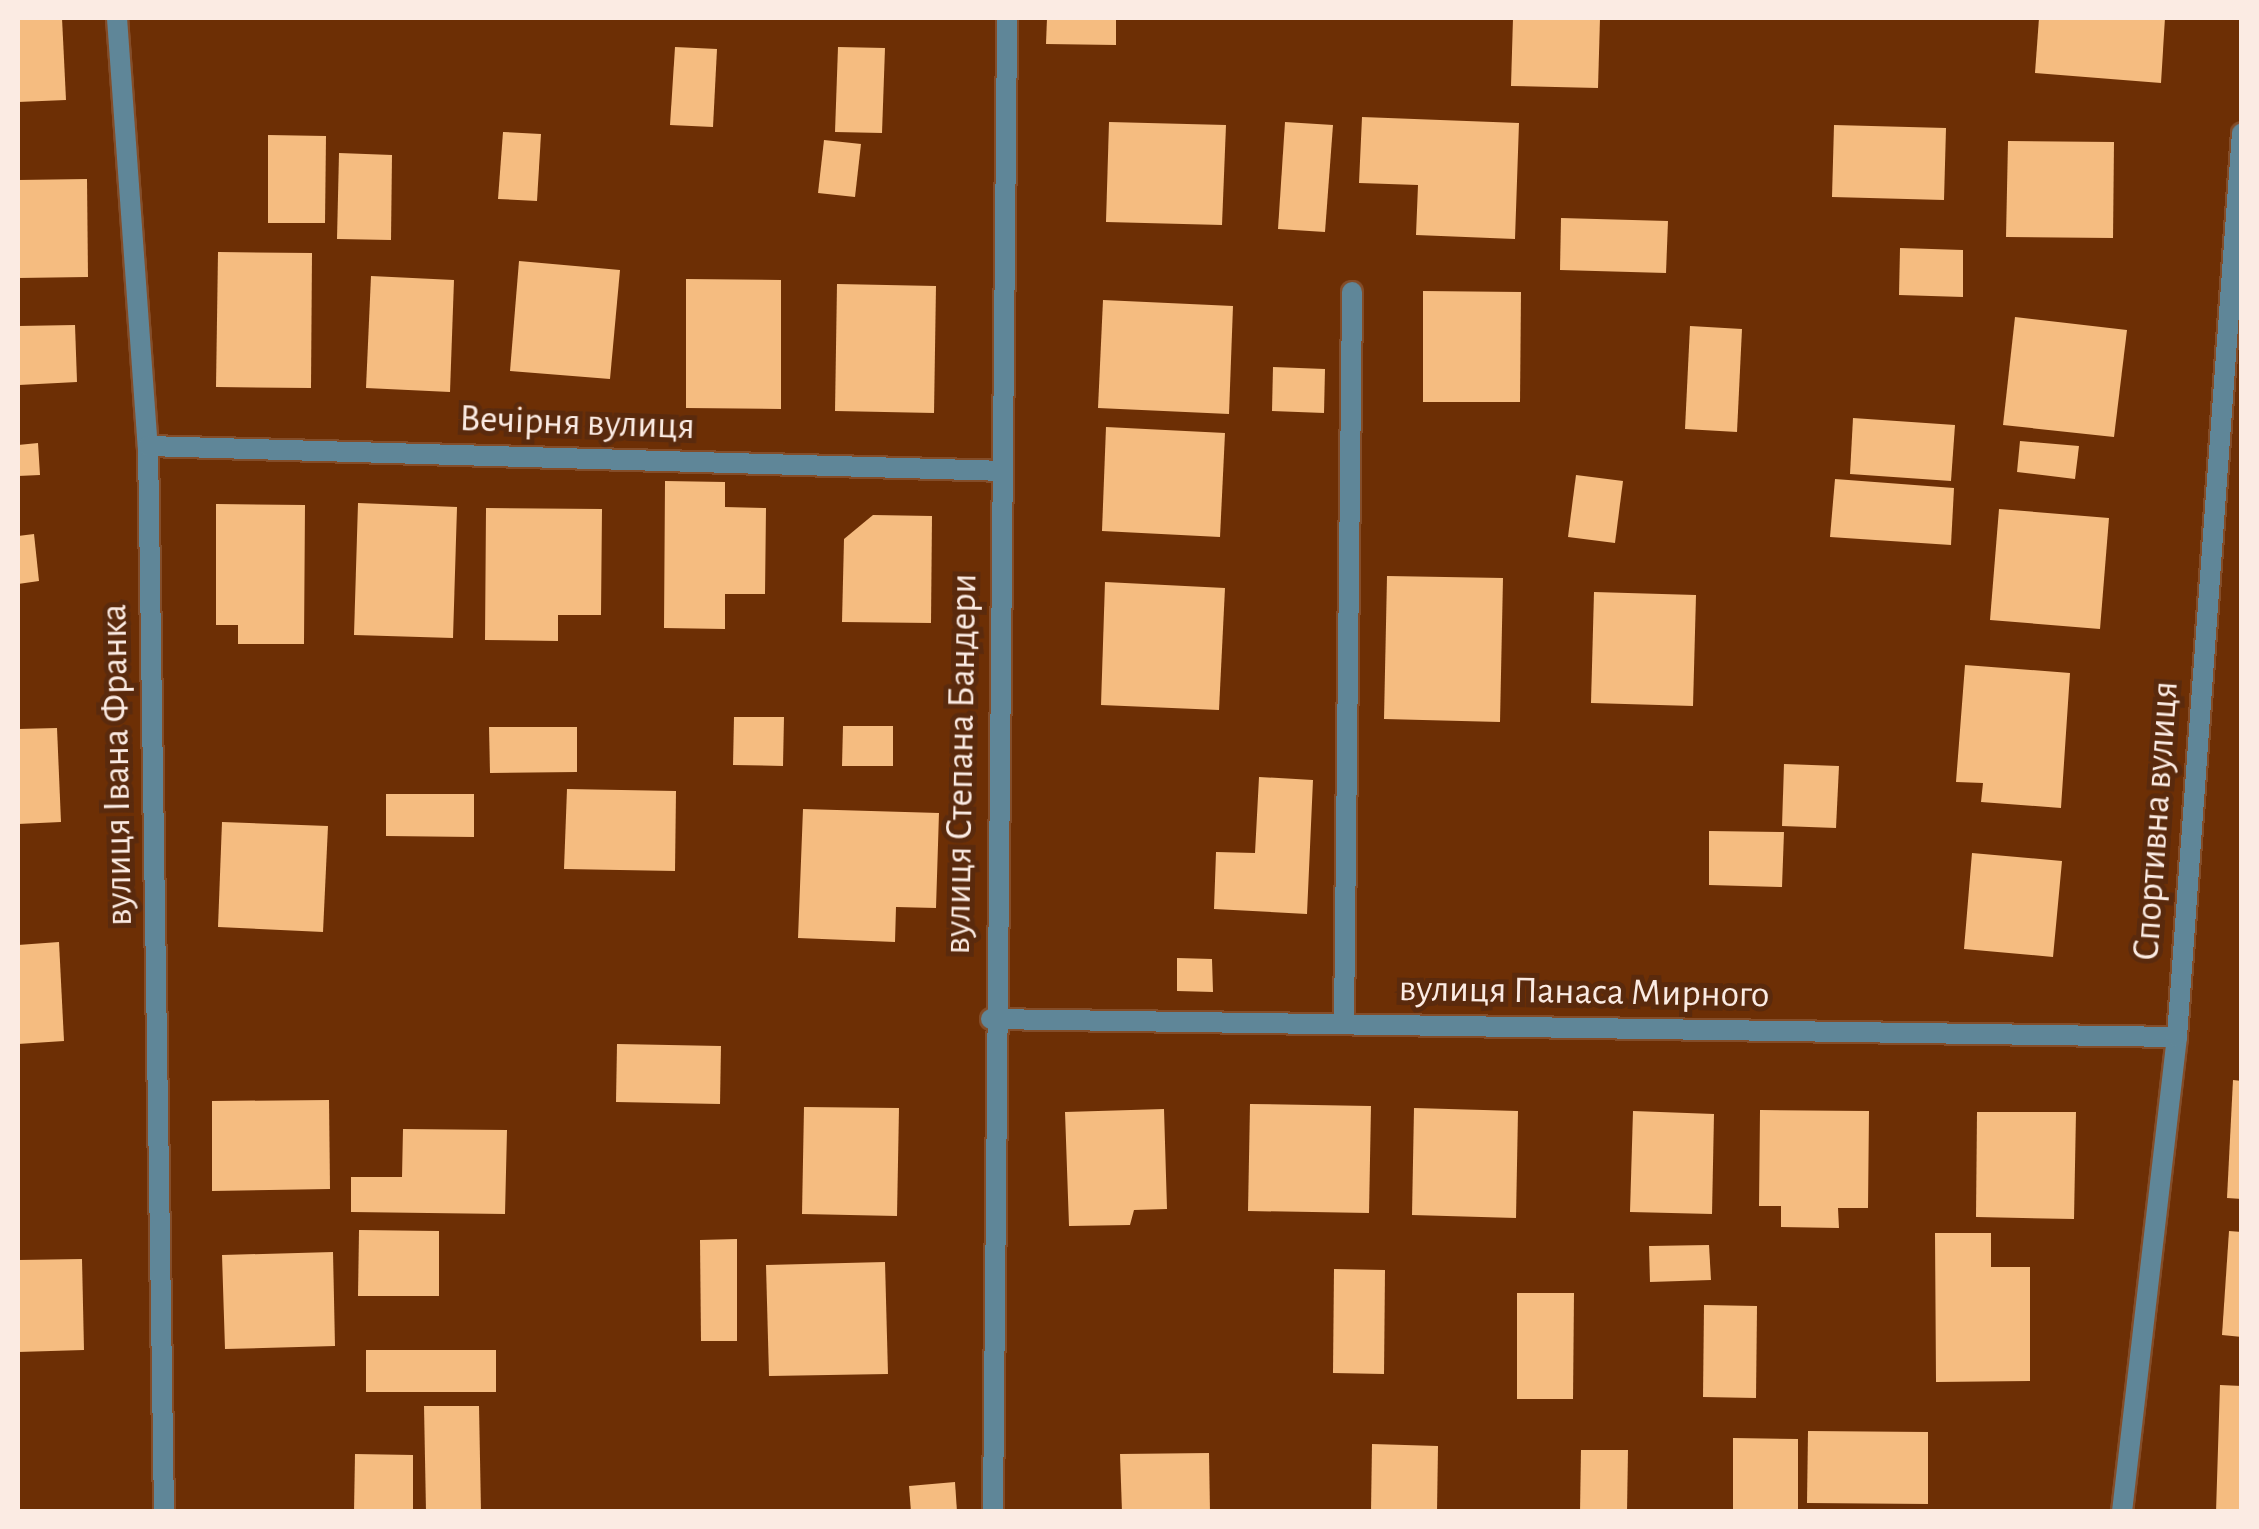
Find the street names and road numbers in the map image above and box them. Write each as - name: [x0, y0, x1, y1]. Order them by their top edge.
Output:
- street label: Вечірня вулиця: [458, 397, 696, 451]
- street label: вулиця Степана Бандери: [936, 573, 988, 955]
- street label: вулиця Івана Франка: [92, 603, 144, 927]
- street label: Спортивна вулиця: [2124, 680, 2190, 962]
- street label: вулиця Панаса Мирного: [1398, 967, 1770, 1019]

